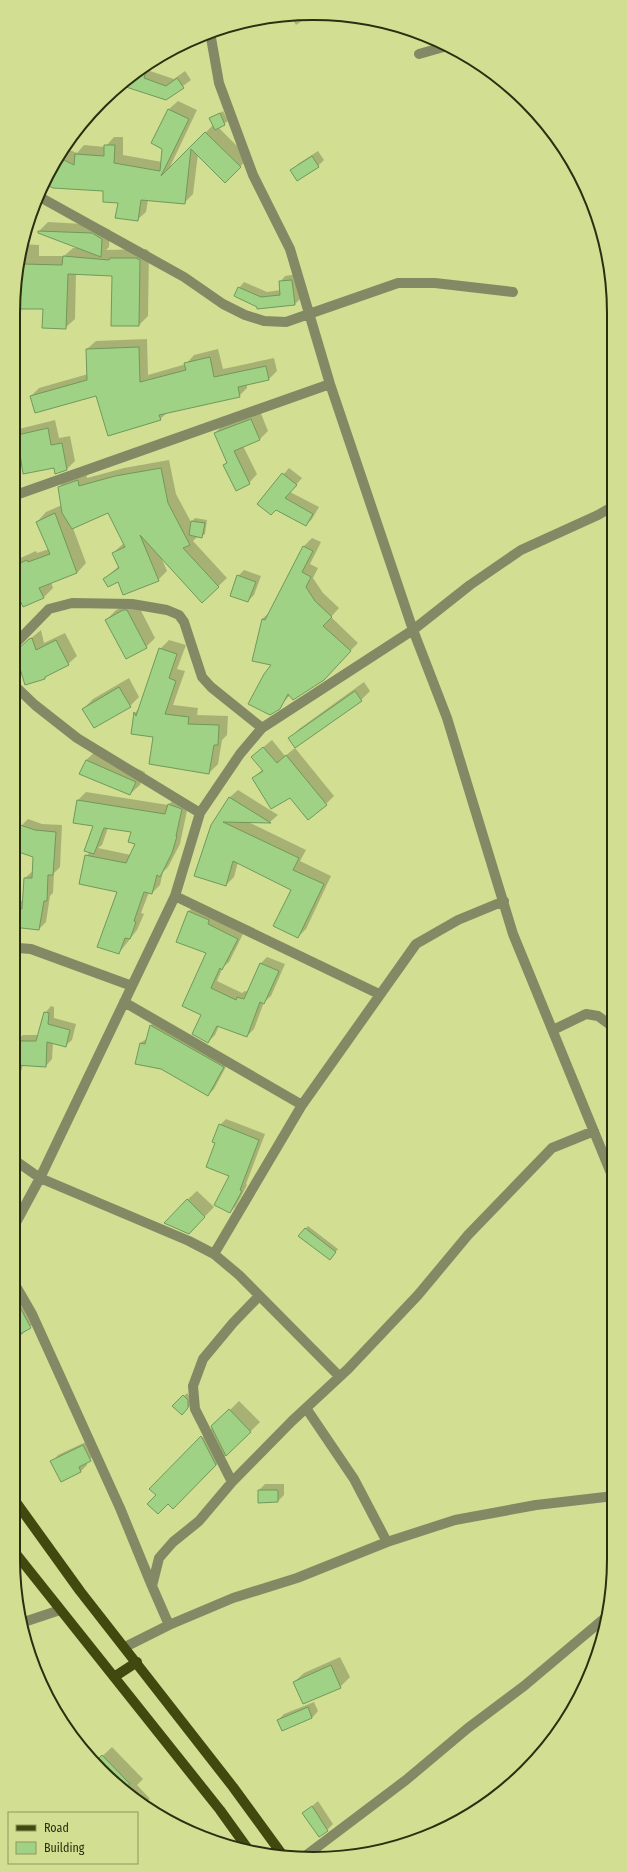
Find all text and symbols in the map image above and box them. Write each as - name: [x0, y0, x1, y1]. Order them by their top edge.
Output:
- legend: [8, 1812, 138, 1864]
- text: Road: [44, 1821, 69, 1835]
- text: Building: [44, 1841, 85, 1855]

